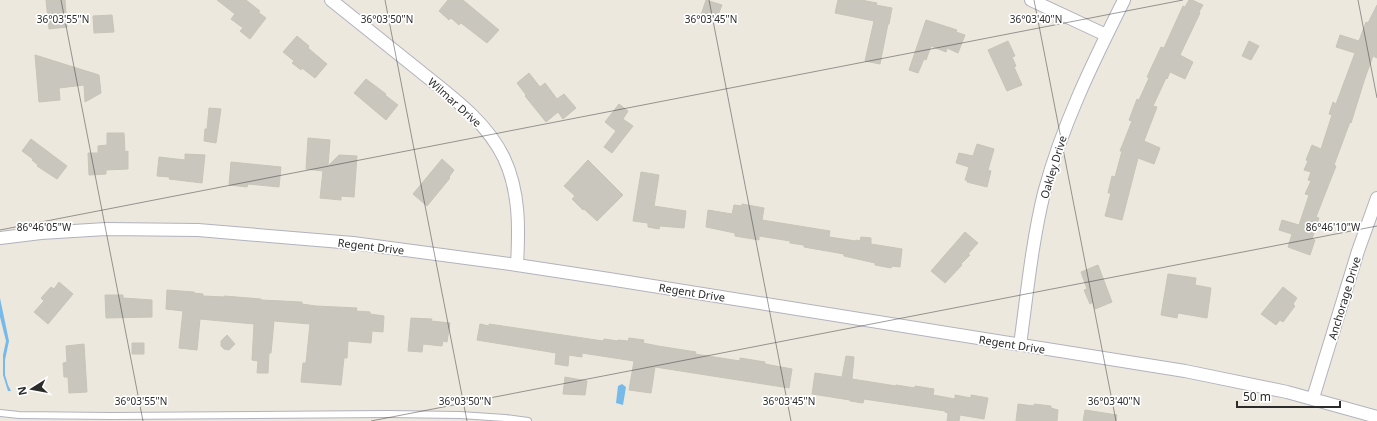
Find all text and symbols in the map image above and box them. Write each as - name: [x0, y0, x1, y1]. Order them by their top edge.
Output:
- text: 36°03'55"N: [37, 12, 89, 26]
- text: 36°03'50"N: [361, 12, 413, 26]
- text: 36°03'45"N: [685, 12, 737, 26]
- text: 36°03'40"N: [1010, 12, 1062, 26]
- street label: Wilmar Drive: [425, 74, 485, 130]
- street label: Oakley Drive: [1036, 134, 1070, 200]
- text: 86°46'05"W: [17, 220, 72, 234]
- text: 86°46'10"W: [1306, 220, 1361, 234]
- street label: Regent Drive: [337, 234, 405, 258]
- street label: Anchorage Drive: [1324, 255, 1364, 341]
- street label: Regent Drive: [658, 279, 726, 305]
- street label: Regent Drive: [978, 331, 1046, 357]
- north arrow: [12, 369, 52, 409]
- scale bar: [1237, 383, 1340, 409]
- text: N: [13, 385, 30, 397]
- text: 50 m: [1243, 388, 1271, 405]
- text: 36°03'55"N: [115, 394, 167, 408]
- text: 36°03'50"N: [439, 394, 491, 408]
- text: 36°03'45"N: [763, 394, 815, 408]
- text: 36°03'40"N: [1088, 394, 1140, 408]

